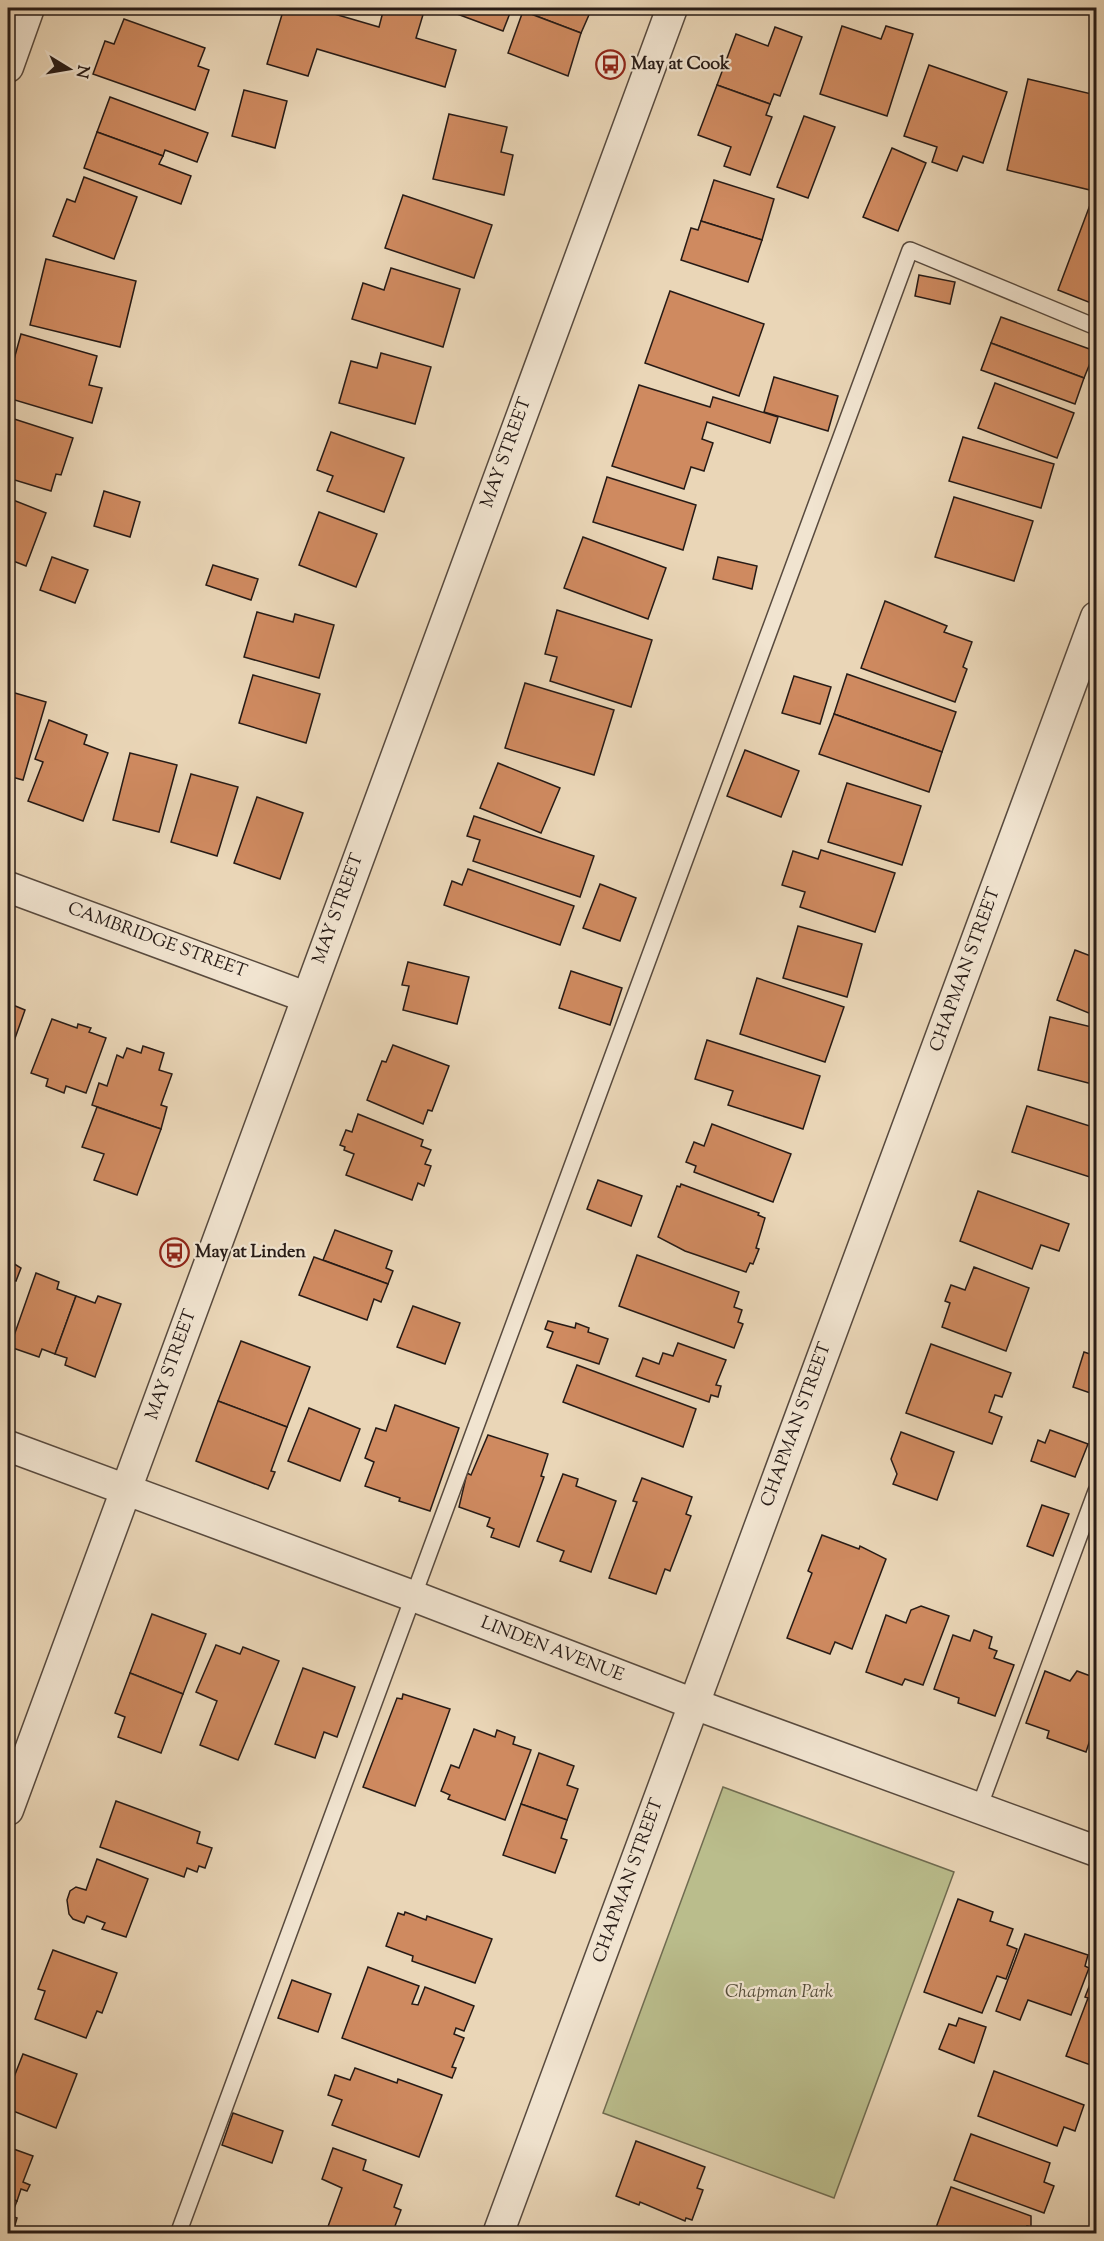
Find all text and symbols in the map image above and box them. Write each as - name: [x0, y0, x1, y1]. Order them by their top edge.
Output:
- north arrow: [39, 39, 99, 99]
- bus stop icon: May at Cook: [594, 49, 626, 81]
- place label: May at Cook: [631, 52, 730, 78]
- text: N: [69, 63, 94, 80]
- street label: MAY STREET: [475, 394, 539, 512]
- street label: MAY STREET: [307, 850, 371, 968]
- street label: CHAPMAN STREET: [924, 884, 1008, 1056]
- street label: CAMBRIDGE STREET: [64, 896, 251, 986]
- bus stop icon: May at Linden: [158, 1237, 190, 1269]
- place label: May at Linden: [195, 1240, 306, 1266]
- street label: MAY STREET: [140, 1306, 204, 1424]
- street label: CHAPMAN STREET: [755, 1339, 839, 1511]
- street label: LINDEN AVENUE: [476, 1611, 628, 1689]
- street label: CHAPMAN STREET: [587, 1795, 671, 1967]
- park label: Chapman Park: [725, 1980, 833, 2006]

